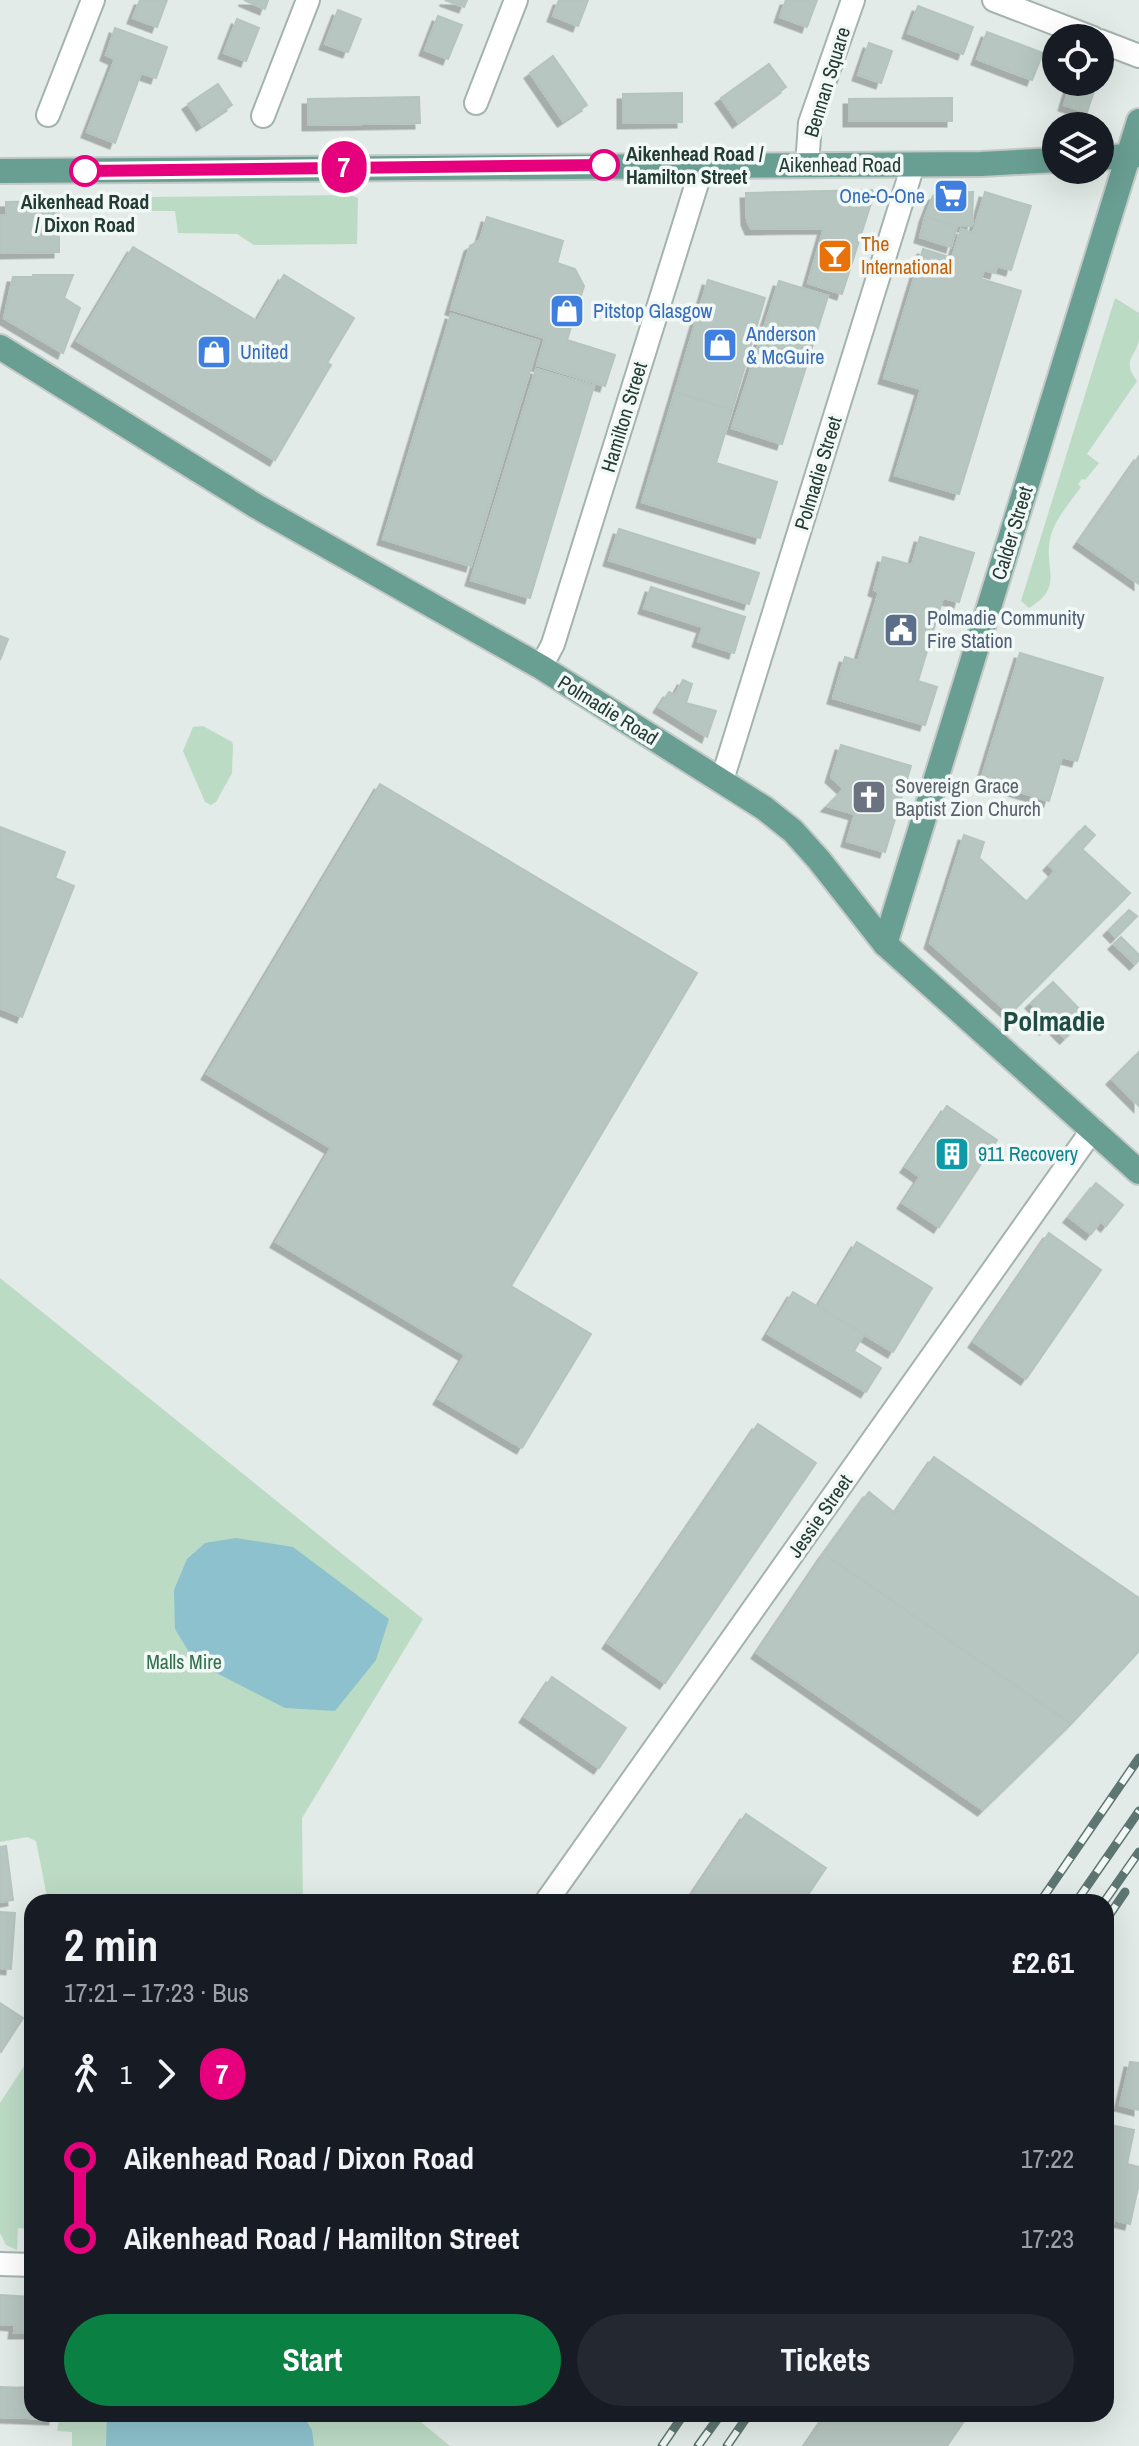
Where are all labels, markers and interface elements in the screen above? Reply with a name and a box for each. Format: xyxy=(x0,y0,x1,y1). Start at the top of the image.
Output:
street label: Bennan Square xyxy=(797,23,856,140)
map controls xyxy=(1042,24,1114,184)
button: locate xyxy=(1042,24,1114,96)
button: layers xyxy=(1042,112,1114,184)
place label: Aikenhead Road / Hamilton Street xyxy=(626,140,764,190)
line badge: 7 xyxy=(318,141,370,193)
text: 7 xyxy=(338,148,350,186)
marker: Aikenhead Road / Hamilton Street xyxy=(589,150,619,180)
street label: Aikenhead Road xyxy=(778,151,901,178)
marker: Aikenhead Road / Dixon Road xyxy=(70,156,100,186)
supermarket icon: One-O-One xyxy=(932,177,970,215)
place label: One-O-One xyxy=(839,182,925,209)
place label: Aikenhead Road / Dixon Road xyxy=(21,188,149,238)
place label: The International xyxy=(861,230,952,280)
bar icon: The International xyxy=(816,237,854,275)
shop icon: Pitstop Glasgow xyxy=(548,292,586,330)
place label: Pitstop Glasgow xyxy=(593,297,713,324)
place label: Anderson & McGuire xyxy=(745,320,824,370)
shop icon: Anderson & McGuire xyxy=(701,326,739,364)
shop icon: United xyxy=(195,333,233,371)
place label: United xyxy=(240,338,288,365)
street label: Hamilton Street xyxy=(594,358,653,475)
street label: Polmadie Street xyxy=(787,412,848,533)
street label: Calder Street xyxy=(984,482,1039,583)
place label: Polmadie Community Fire Station xyxy=(927,604,1085,654)
public building icon: Polmadie Community Fire Station xyxy=(882,611,920,649)
street label: Polmadie Road xyxy=(553,668,663,751)
place label: Sovereign Grace Baptist Zion Church xyxy=(895,772,1041,822)
church icon: Sovereign Grace Baptist Zion Church xyxy=(850,778,888,816)
district label: Polmadie xyxy=(1003,1002,1105,1040)
building icon: 911 Recovery xyxy=(933,1135,971,1173)
place label: 911 Recovery xyxy=(978,1140,1079,1167)
street label: Jessie Street xyxy=(781,1468,858,1563)
park label: Malls Mire xyxy=(146,1648,222,1675)
text: 2 min xyxy=(64,1915,158,1975)
text: £2.61 xyxy=(1012,1942,1074,1982)
text: 17:21 – 17:23 · Bus xyxy=(64,1975,249,2010)
icon: walk xyxy=(64,2052,108,2096)
icon: forward xyxy=(144,2052,188,2096)
text: 7 xyxy=(216,2055,229,2093)
text: 1 xyxy=(120,2057,132,2092)
text: Aikenhead Road / Dixon Road xyxy=(124,2138,474,2178)
text: 17:22 xyxy=(1021,2141,1074,2176)
text: Aikenhead Road / Hamilton Street xyxy=(124,2218,519,2258)
text: 17:23 xyxy=(1021,2221,1074,2256)
button: Start xyxy=(64,2314,561,2406)
button: Tickets xyxy=(577,2314,1074,2406)

